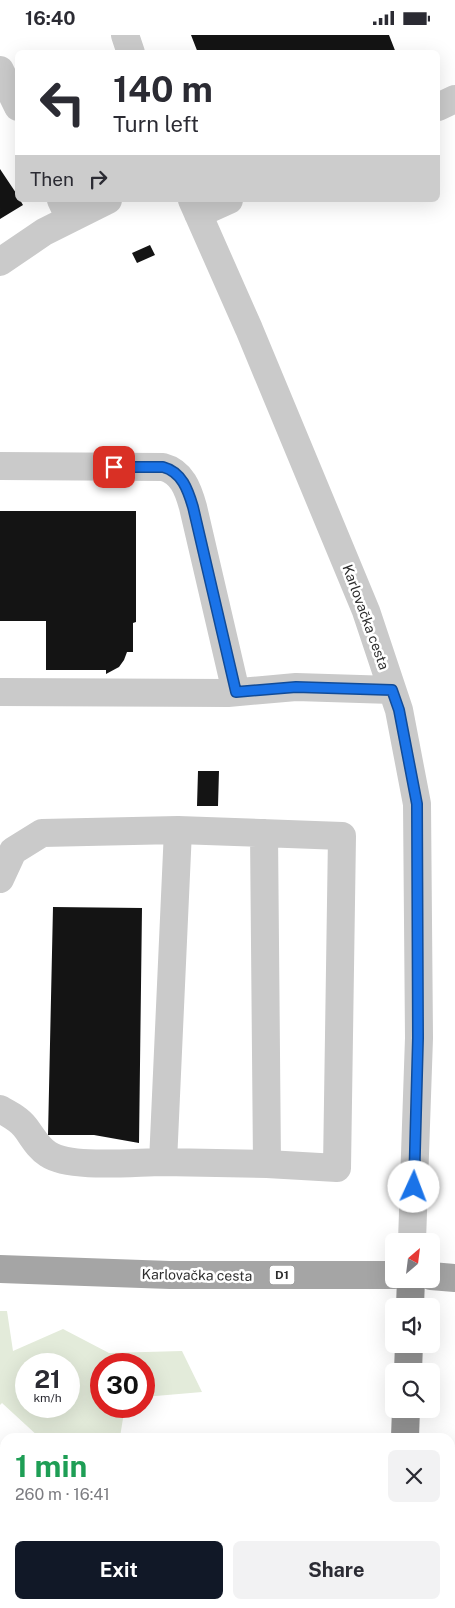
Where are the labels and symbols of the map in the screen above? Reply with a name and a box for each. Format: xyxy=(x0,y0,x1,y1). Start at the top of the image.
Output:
pin xyxy=(93,446,135,488)
street label: Karlovačka cesta xyxy=(340,562,392,672)
position arrow xyxy=(387,1160,439,1212)
north arrow xyxy=(385,1233,440,1287)
road number: D1 xyxy=(270,1265,294,1285)
street label: Karlovačka cesta xyxy=(142,1266,252,1284)
speed limit sign: 30 xyxy=(90,1353,155,1418)

